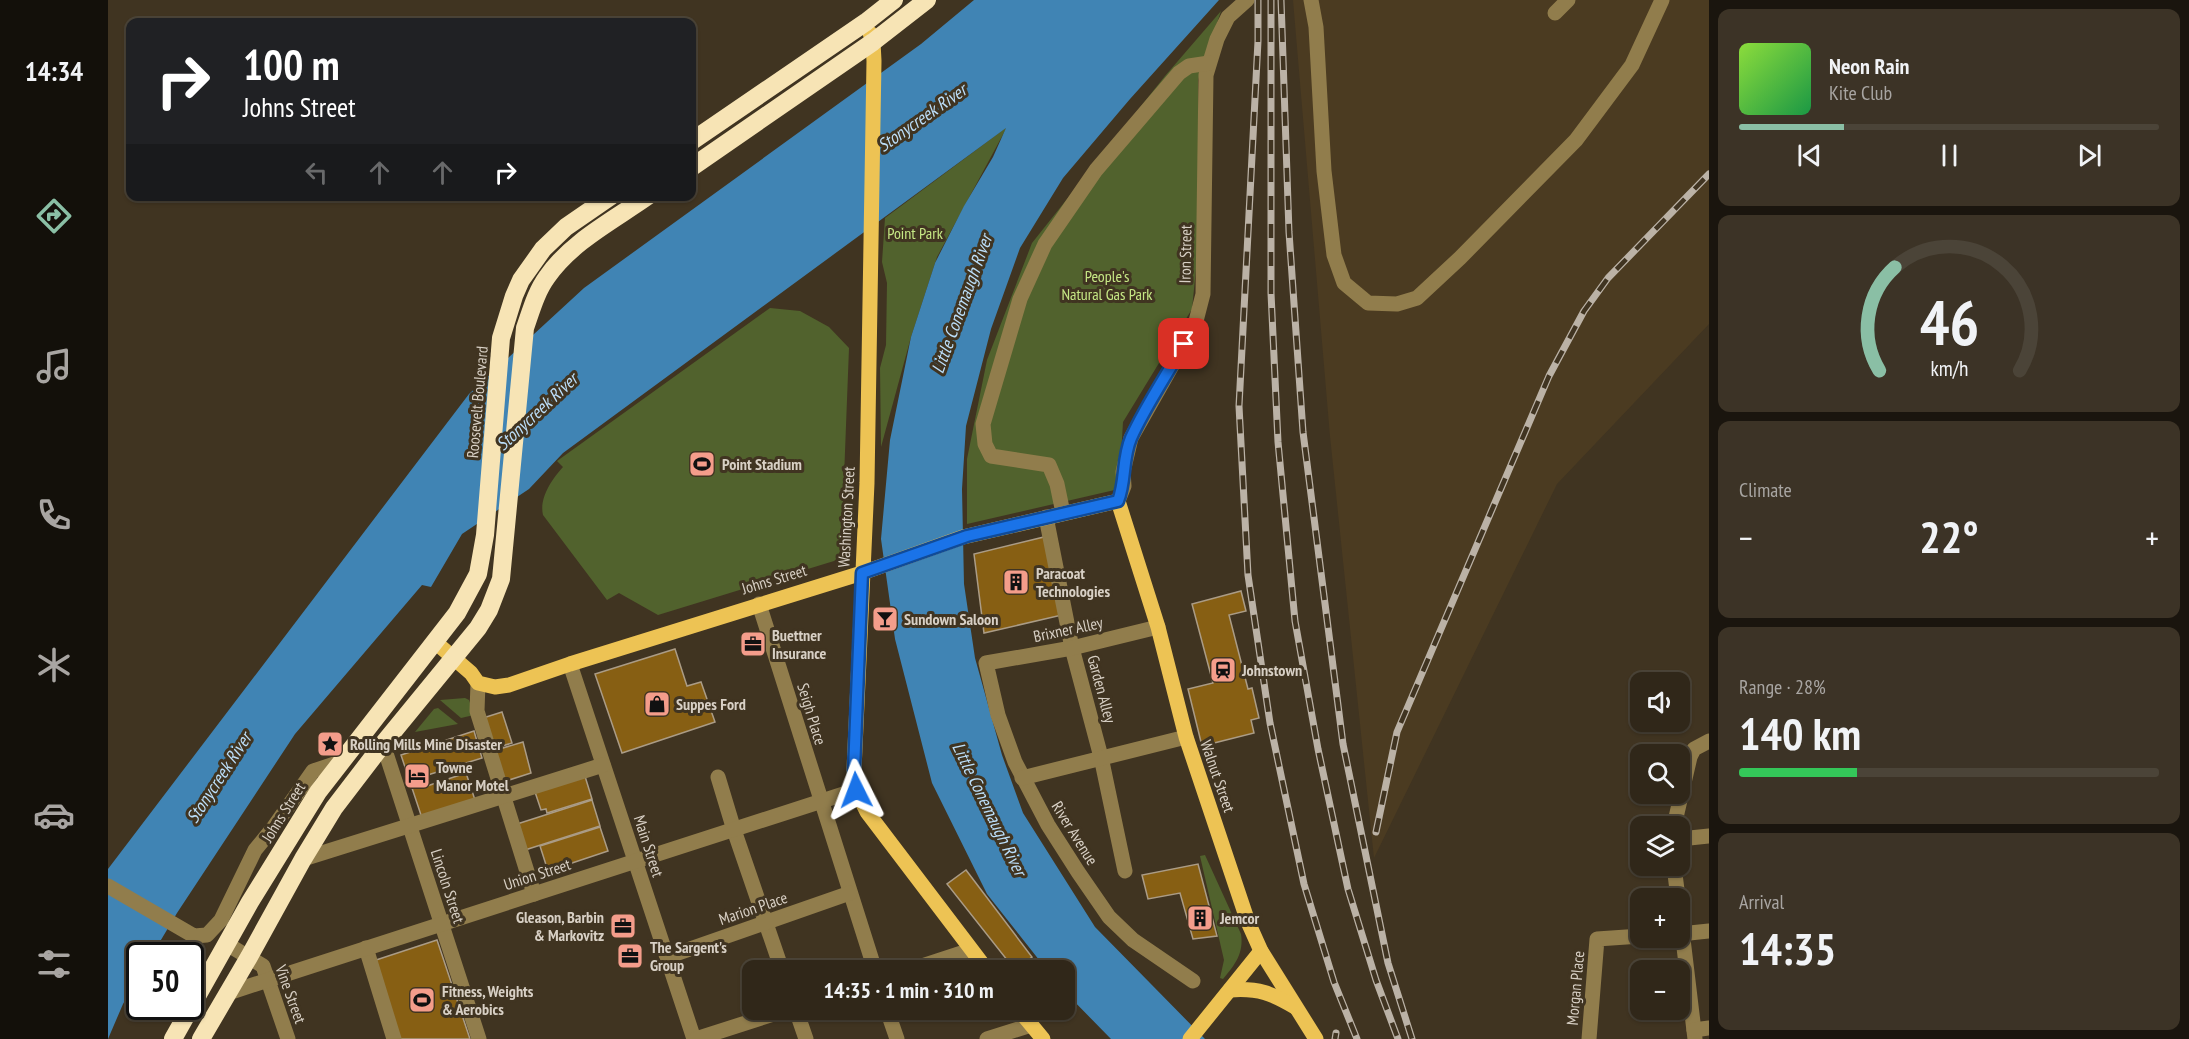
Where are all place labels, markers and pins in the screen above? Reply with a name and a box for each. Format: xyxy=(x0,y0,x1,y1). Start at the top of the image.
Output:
pin xyxy=(1158,318,1209,369)
sports icon: Point Stadium xyxy=(687,449,717,479)
place label: Point Stadium xyxy=(722,454,802,474)
place label: Paracoat Technologies xyxy=(1036,563,1110,601)
building icon: Paracoat Technologies xyxy=(1001,567,1031,597)
bar icon: Sundown Saloon xyxy=(870,604,900,634)
place label: Sundown Saloon xyxy=(904,609,998,629)
place label: Buettner Insurance xyxy=(772,625,827,663)
office icon: Buettner Insurance xyxy=(738,629,768,659)
station icon: Johnstown xyxy=(1208,655,1238,685)
place label: Johnstown xyxy=(1241,660,1302,680)
shop icon: Suppes Ford xyxy=(642,689,672,719)
place label: Suppes Ford xyxy=(676,694,746,714)
place icon: Rolling Mills Mine Disaster xyxy=(315,729,345,759)
place label: Rolling Mills Mine Disaster xyxy=(350,734,502,754)
place label: Towne Manor Motel xyxy=(436,757,509,795)
hotel icon: Towne Manor Motel xyxy=(402,761,432,791)
building icon: Jemcor xyxy=(1185,903,1215,933)
place label: Gleason, Barbin & Markovitz xyxy=(516,907,604,945)
place label: Jemcor xyxy=(1219,908,1260,928)
office icon: Gleason, Barbin & Markovitz xyxy=(608,911,638,941)
place label: The Sargent's Group xyxy=(650,937,727,975)
office icon: The Sargent's Group xyxy=(615,941,645,971)
place label: Fitness, Weights & Aerobics xyxy=(442,981,534,1019)
sports icon: Fitness, Weights & Aerobics xyxy=(407,985,437,1015)

